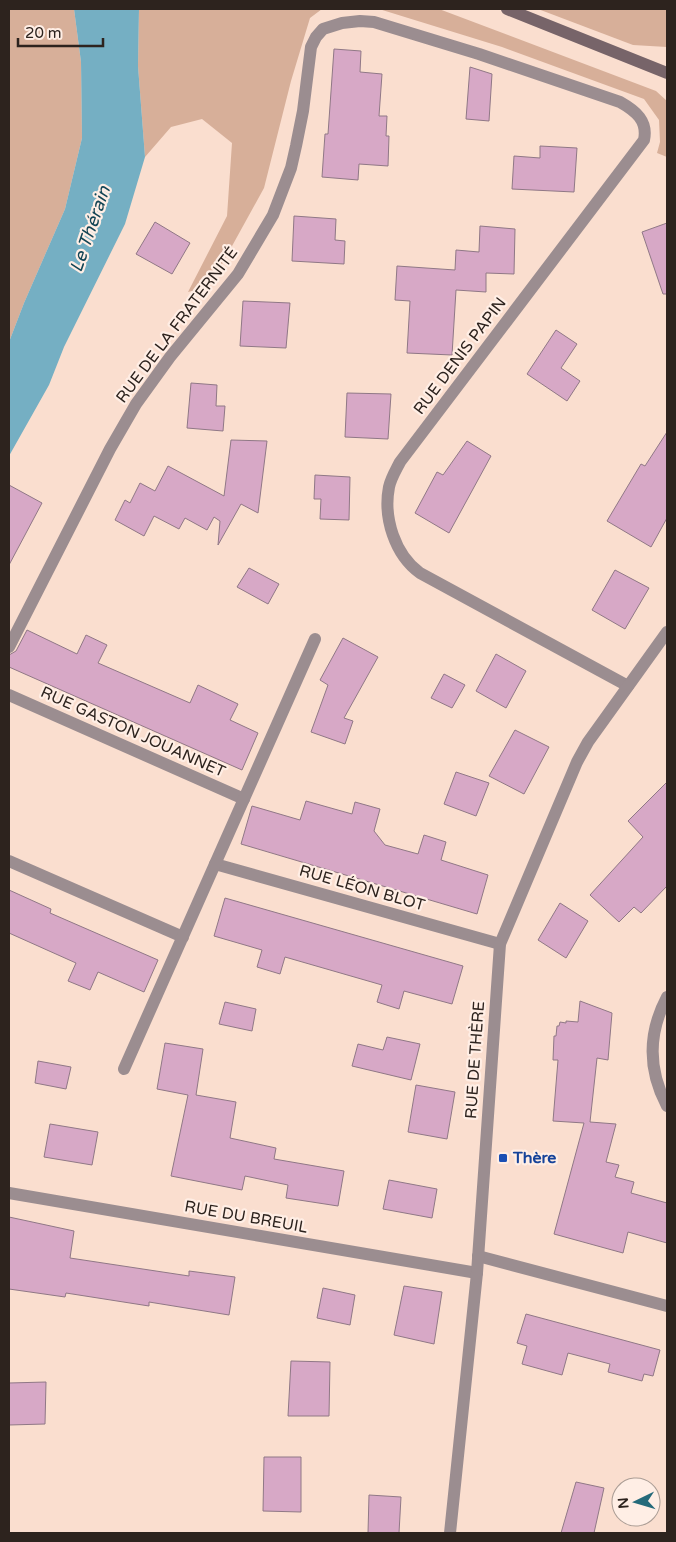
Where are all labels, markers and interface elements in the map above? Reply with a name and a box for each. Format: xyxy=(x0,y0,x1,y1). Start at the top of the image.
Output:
scale bar xyxy=(18,15,102,47)
text: 20 m xyxy=(25,24,62,42)
water label: Le Thérain xyxy=(65,182,115,275)
street label: RUE DE LA FRATERNITÉ xyxy=(112,243,242,407)
street label: RUE DENIS PAPIN xyxy=(409,293,511,419)
street label: RUE GASTON JOUANNET xyxy=(37,682,229,782)
street label: RUE LÉON BLOT xyxy=(297,860,427,916)
street label: RUE DE THÈRE xyxy=(461,1000,489,1120)
place label: Thère xyxy=(512,1148,556,1168)
marker: Thère xyxy=(497,1152,509,1164)
street label: RUE DU BREUIL xyxy=(183,1196,309,1238)
north arrow xyxy=(611,1477,661,1527)
text: N xyxy=(615,1497,633,1509)

